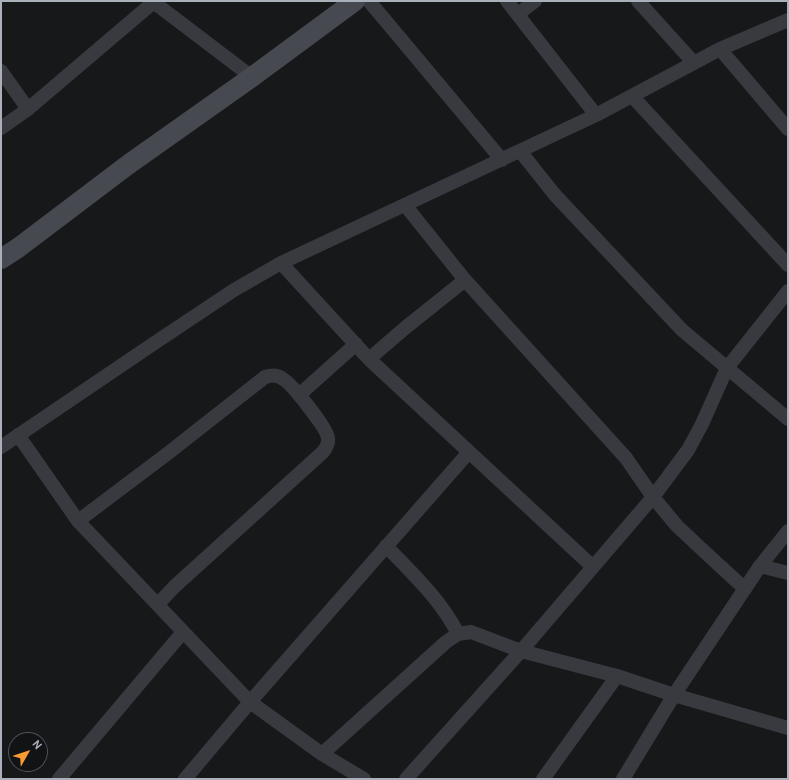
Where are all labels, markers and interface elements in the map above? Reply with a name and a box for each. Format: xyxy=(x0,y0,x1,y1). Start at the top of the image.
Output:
north arrow xyxy=(8,732,48,772)
text: N xyxy=(29,738,44,753)

